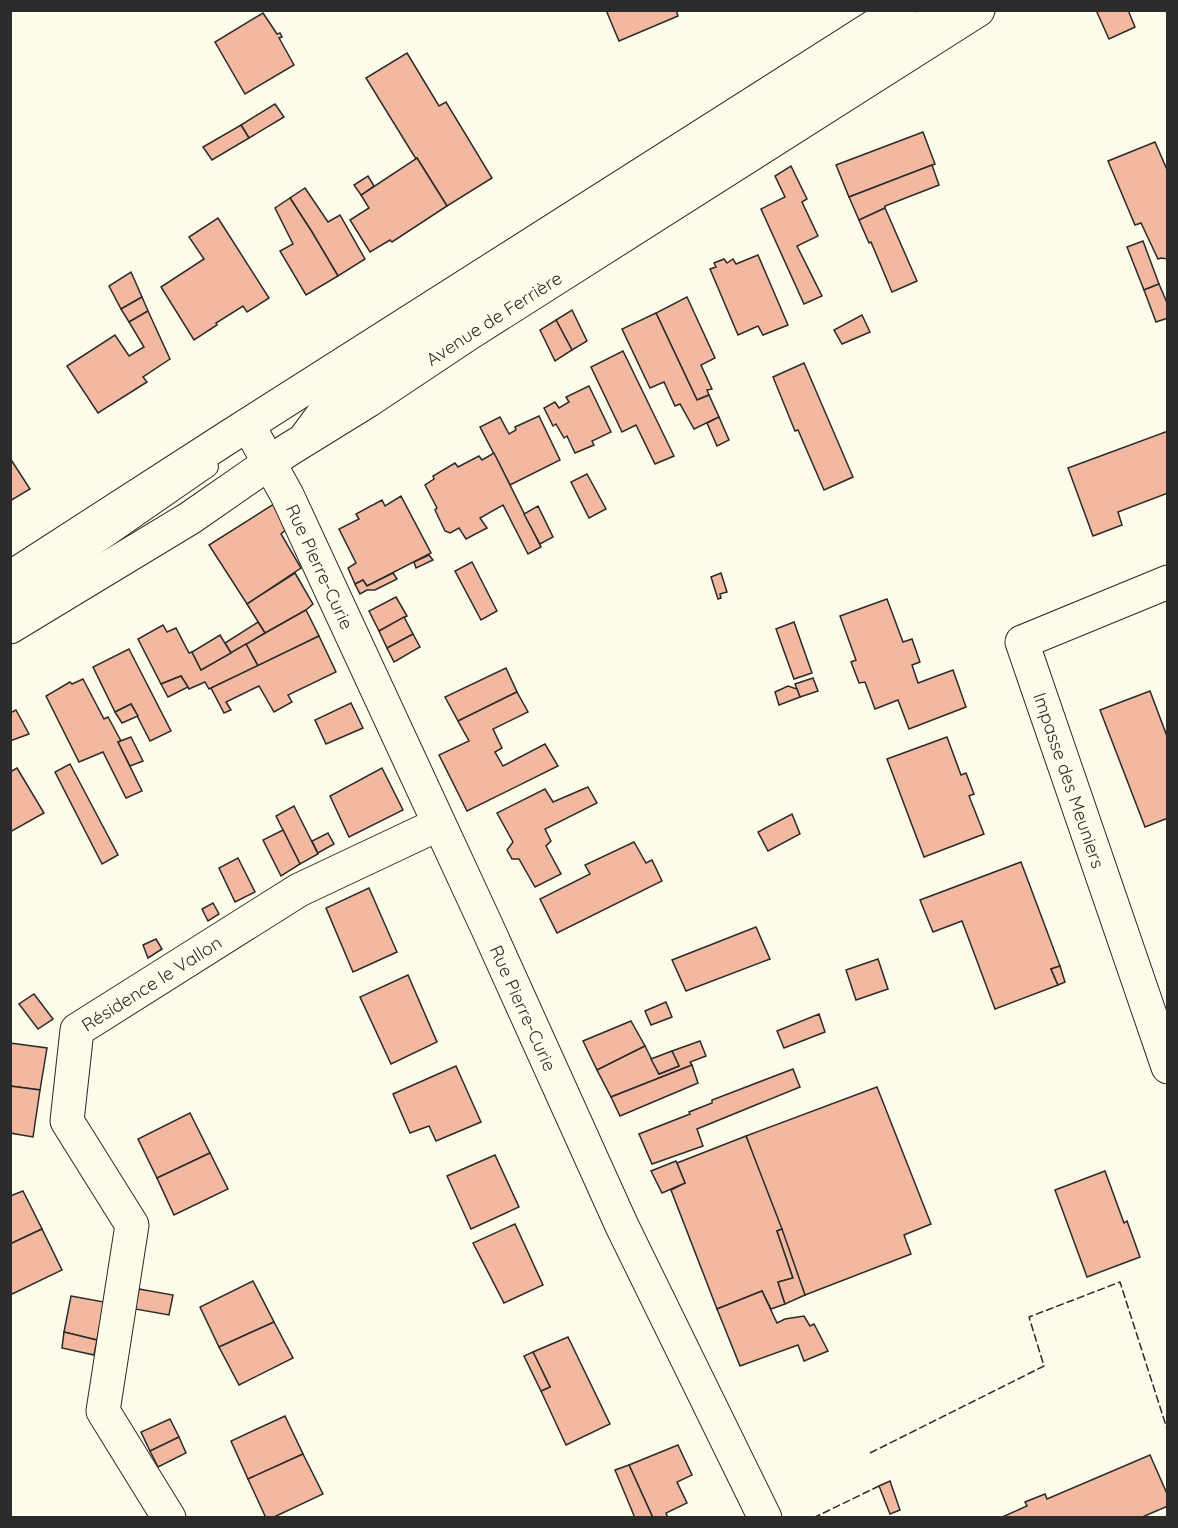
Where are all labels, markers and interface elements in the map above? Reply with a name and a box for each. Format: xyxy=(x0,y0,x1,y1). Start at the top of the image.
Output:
street label: Avenue de Ferrière xyxy=(421,266,566,370)
street label: Rue Pierre-Curie xyxy=(281,500,359,633)
street label: Impasse des Meuniers xyxy=(1029,689,1110,871)
street label: Résidence le Vallon xyxy=(77,930,226,1036)
street label: Rue Pierre-Curie xyxy=(485,941,562,1075)

